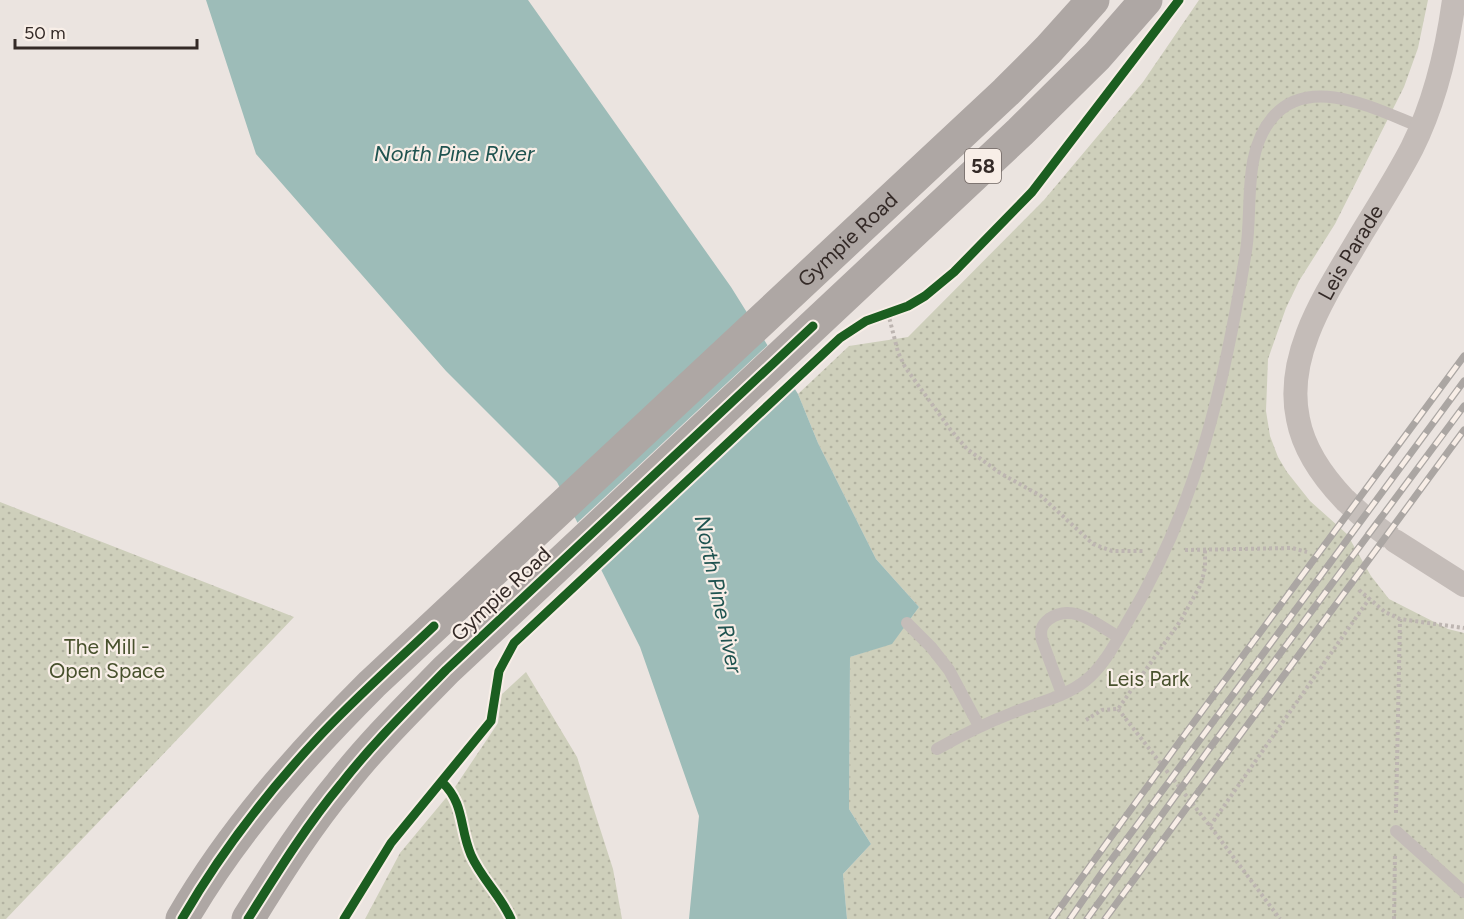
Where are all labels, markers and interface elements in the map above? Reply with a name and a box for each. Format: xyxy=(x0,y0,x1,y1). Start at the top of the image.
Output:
scale bar xyxy=(15,12,196,50)
text: 50 m xyxy=(24,22,66,44)
water label: North Pine River xyxy=(374,140,536,167)
road number: 58 xyxy=(965,149,1001,183)
street label: Gympie Road xyxy=(792,187,902,292)
street label: Leis Parade xyxy=(1312,200,1388,304)
water label: North Pine River xyxy=(689,513,749,677)
street label: Gympie Road xyxy=(446,541,556,646)
park label: The Mill - Open Space xyxy=(49,634,165,683)
park label: Leis Park xyxy=(1107,666,1190,691)

